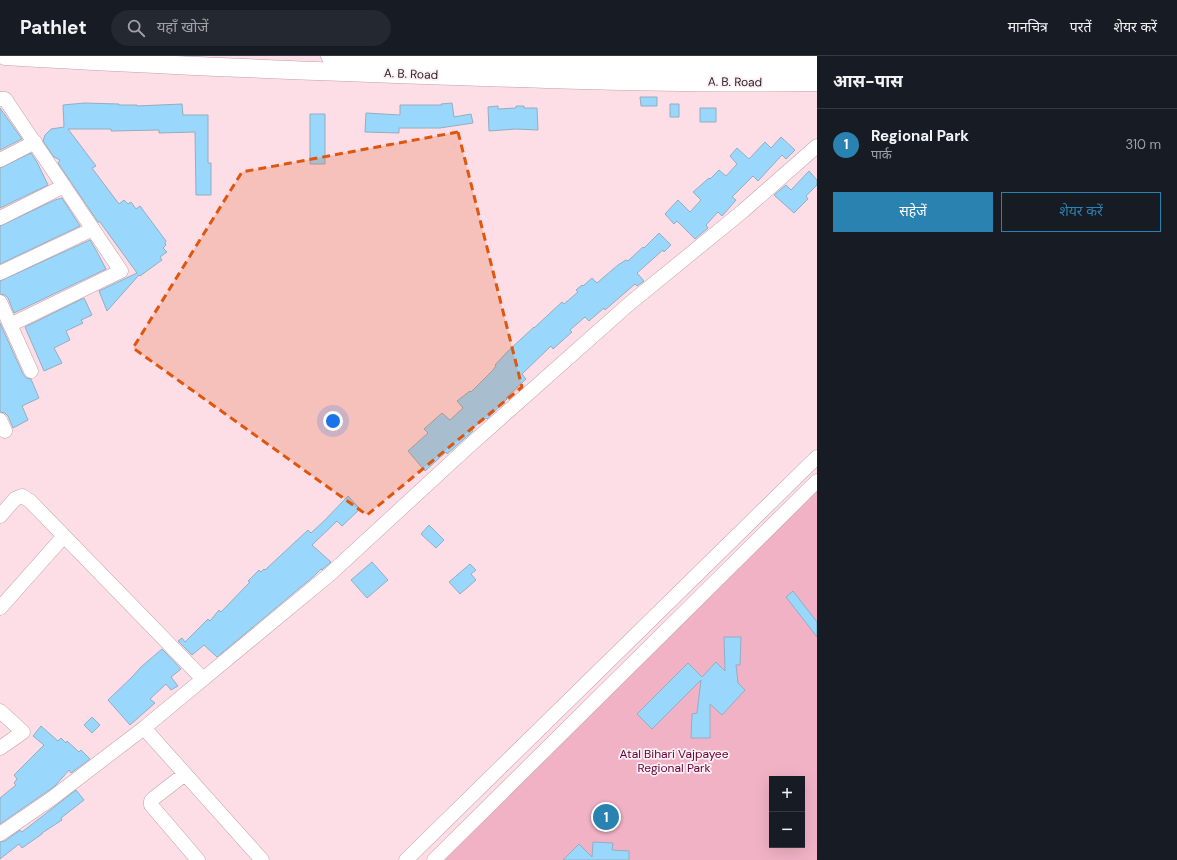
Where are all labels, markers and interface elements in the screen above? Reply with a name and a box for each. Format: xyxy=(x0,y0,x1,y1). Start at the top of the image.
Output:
search box xyxy=(111,10,391,46)
text: Pathlet xyxy=(20,15,87,40)
icon: search xyxy=(125,17,147,39)
text: यहाँ खोजें xyxy=(157,17,208,37)
text: मानचित्र xyxy=(1008,18,1048,36)
text: परतें xyxy=(1070,18,1091,36)
text: शेयर करें xyxy=(1113,18,1157,36)
street label: A. B. Road xyxy=(384,65,438,83)
text: आस-पास xyxy=(833,70,903,92)
street label: A. B. Road xyxy=(708,74,762,90)
text: Regional Park xyxy=(871,126,969,146)
text: 1 xyxy=(844,136,848,153)
text: 310 m xyxy=(1126,136,1161,153)
text: पार्क xyxy=(871,146,892,163)
button: सहेजें xyxy=(833,192,993,232)
button: शेयर करें xyxy=(1001,192,1161,232)
your location xyxy=(323,411,343,431)
park label: Atal Bihari Vajpayee Regional Park xyxy=(619,746,729,776)
map controls xyxy=(769,776,805,848)
button: + xyxy=(769,776,805,812)
pin: 1 xyxy=(593,802,619,832)
button: − xyxy=(769,812,805,848)

